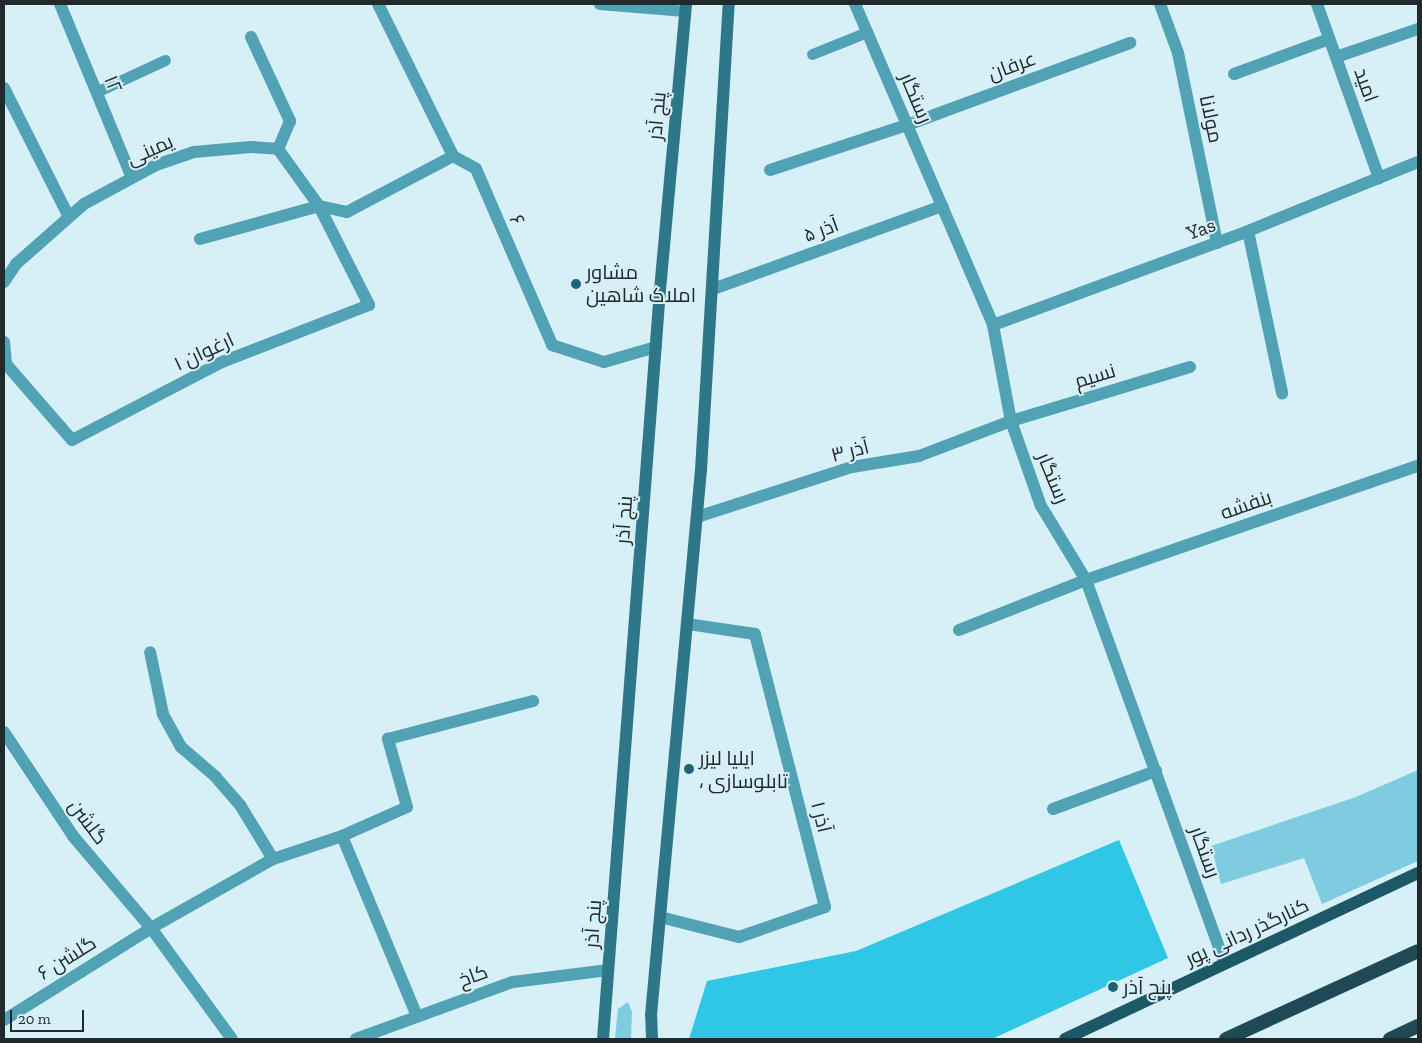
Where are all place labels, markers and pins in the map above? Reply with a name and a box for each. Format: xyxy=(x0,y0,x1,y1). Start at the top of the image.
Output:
place label: مشاور املاک شاهین xyxy=(586,260,696,307)
marker: مشاور املاک شاهین xyxy=(570,278,582,290)
place label: ایلیا لیزر ، تابلوسازی xyxy=(699,746,788,793)
marker: ایلیا لیزر ، تابلوسازی xyxy=(683,763,695,775)
place label: پنج آذر xyxy=(1123,975,1172,999)
marker: پنج آذر xyxy=(1107,981,1119,993)

